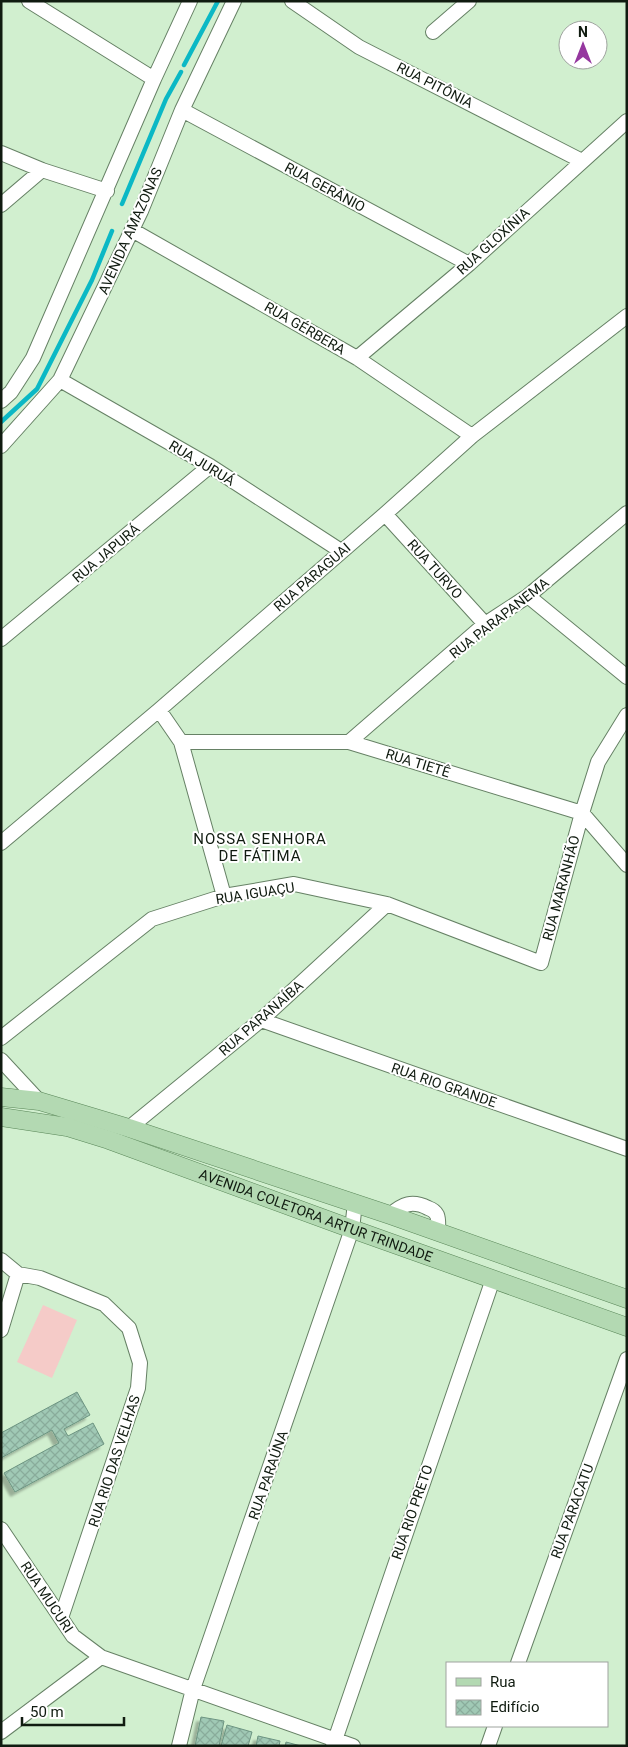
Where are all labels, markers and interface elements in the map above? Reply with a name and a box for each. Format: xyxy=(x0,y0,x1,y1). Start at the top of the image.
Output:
north arrow xyxy=(558,20,608,70)
text: N xyxy=(578,24,588,40)
street label: RUA PITÔNIA xyxy=(394,58,476,111)
street label: RUA GERÂNIO xyxy=(282,158,368,215)
street label: AVENIDA AMAZONAS xyxy=(95,165,165,297)
street label: RUA GLOXÍNIA xyxy=(453,204,533,278)
street label: RUA GÉRBERA xyxy=(262,298,349,358)
street label: RUA JURUÁ xyxy=(166,436,238,489)
street label: RUA JAPURÁ xyxy=(69,520,143,586)
street label: RUA TURVO xyxy=(404,536,466,602)
street label: RUA PARAGUAI xyxy=(270,539,354,615)
street label: RUA PARAPANEMA xyxy=(446,574,552,662)
street label: RUA TIETÊ xyxy=(384,745,452,780)
district label: NOSSA SENHORA DE FÁTIMA xyxy=(193,830,327,865)
street label: RUA MARANHÃO xyxy=(538,833,583,942)
street label: RUA IGUAÇU xyxy=(214,879,296,907)
street label: RUA PARANAÍBA xyxy=(215,976,306,1059)
street label: RUA RIO GRANDE xyxy=(389,1060,499,1111)
street label: AVENIDA COLETORA ARTUR TRINDADE xyxy=(197,1166,435,1265)
street label: RUA RIO DAS VELHAS xyxy=(85,1393,143,1529)
street label: RUA PARAÚNA xyxy=(244,1428,291,1522)
street label: RUA PARACATU xyxy=(547,1461,597,1561)
street label: RUA RIO PRETO xyxy=(388,1463,436,1561)
street label: RUA MUCURI xyxy=(17,1558,77,1636)
legend xyxy=(446,1662,608,1727)
text: Rua xyxy=(490,1673,516,1691)
scale bar xyxy=(22,1694,125,1726)
text: Edifício xyxy=(490,1698,539,1716)
text: 50 m xyxy=(30,1703,64,1721)

